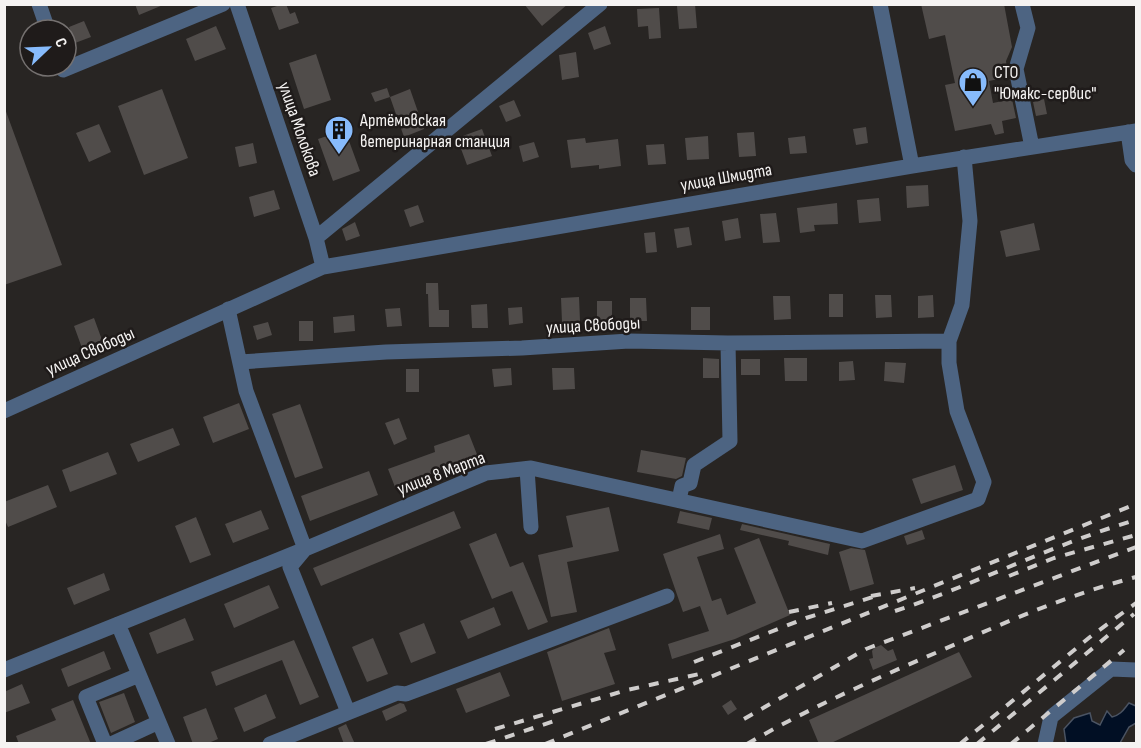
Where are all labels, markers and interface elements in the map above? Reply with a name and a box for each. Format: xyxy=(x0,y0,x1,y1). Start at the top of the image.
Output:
north arrow xyxy=(18,18,78,78)
text: С xyxy=(50,35,71,50)
place label: СТО "Юмакс-сервис" xyxy=(994,62,1097,104)
shop icon: СТО "Юмакс-сервис" xyxy=(957,66,989,108)
street label: улица Молокова xyxy=(274,79,326,179)
place label: Артёмовская ветеринарная станция xyxy=(359,110,510,152)
building icon: Артёмовская ветеринарная станция xyxy=(323,114,355,156)
street label: улица Шмидта xyxy=(679,159,774,196)
street label: улица Свободы xyxy=(545,313,641,338)
street label: улица Свободы xyxy=(43,323,138,380)
street label: улица 8 Марта xyxy=(394,447,488,500)

